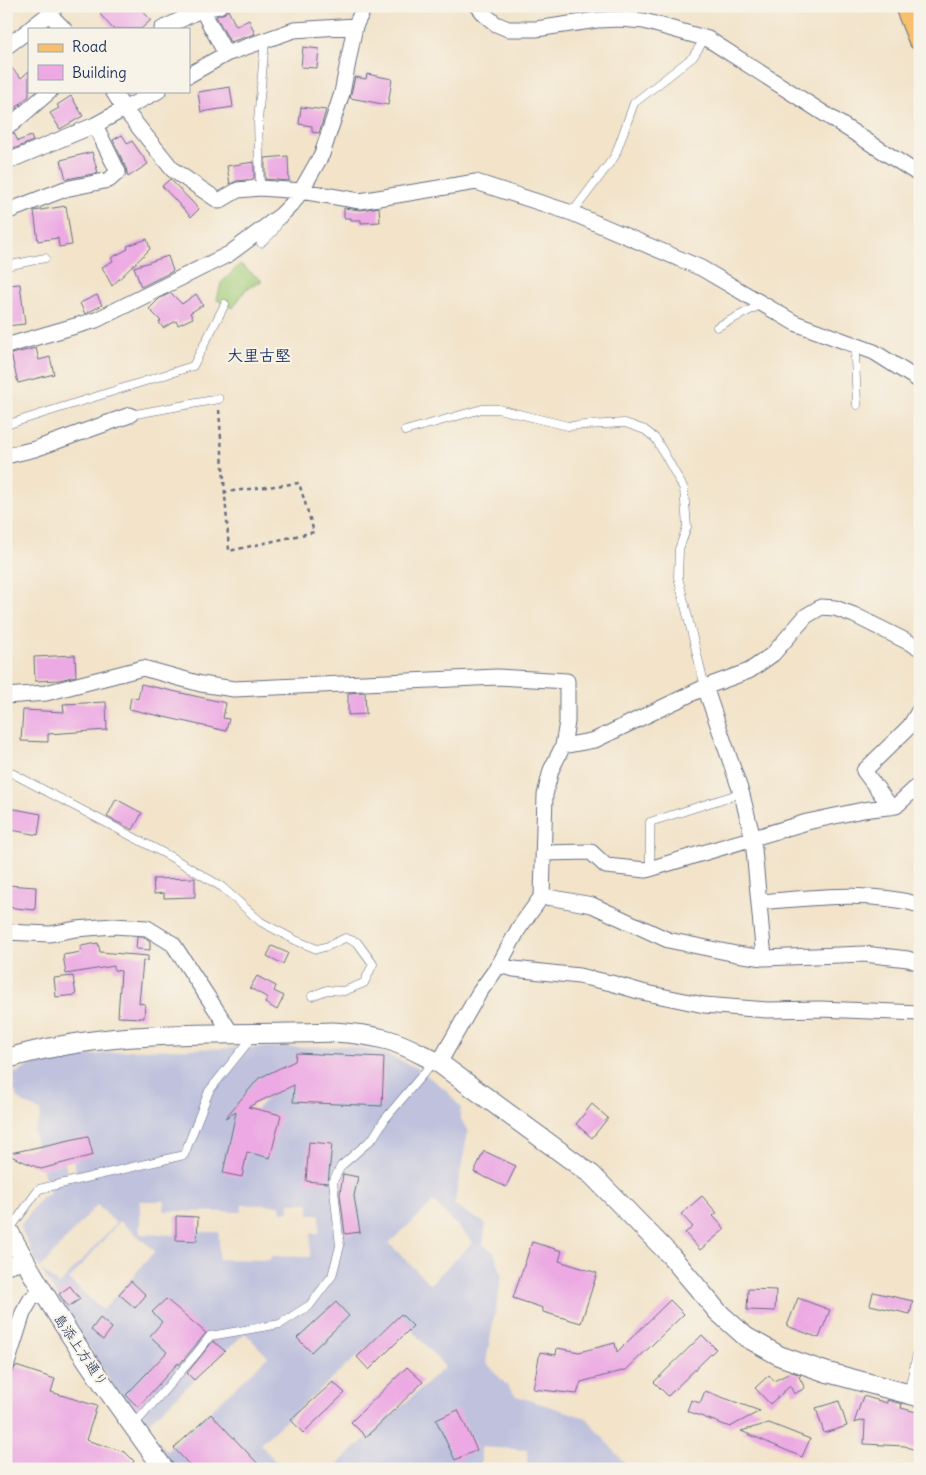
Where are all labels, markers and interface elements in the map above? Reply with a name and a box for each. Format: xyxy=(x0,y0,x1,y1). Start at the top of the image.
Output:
legend xyxy=(28,28,190,92)
text: Road xyxy=(72,37,107,56)
text: Building xyxy=(72,63,127,82)
district label: 大里古堅 xyxy=(227,345,291,365)
street label: 島添上方通り xyxy=(50,1310,112,1390)

